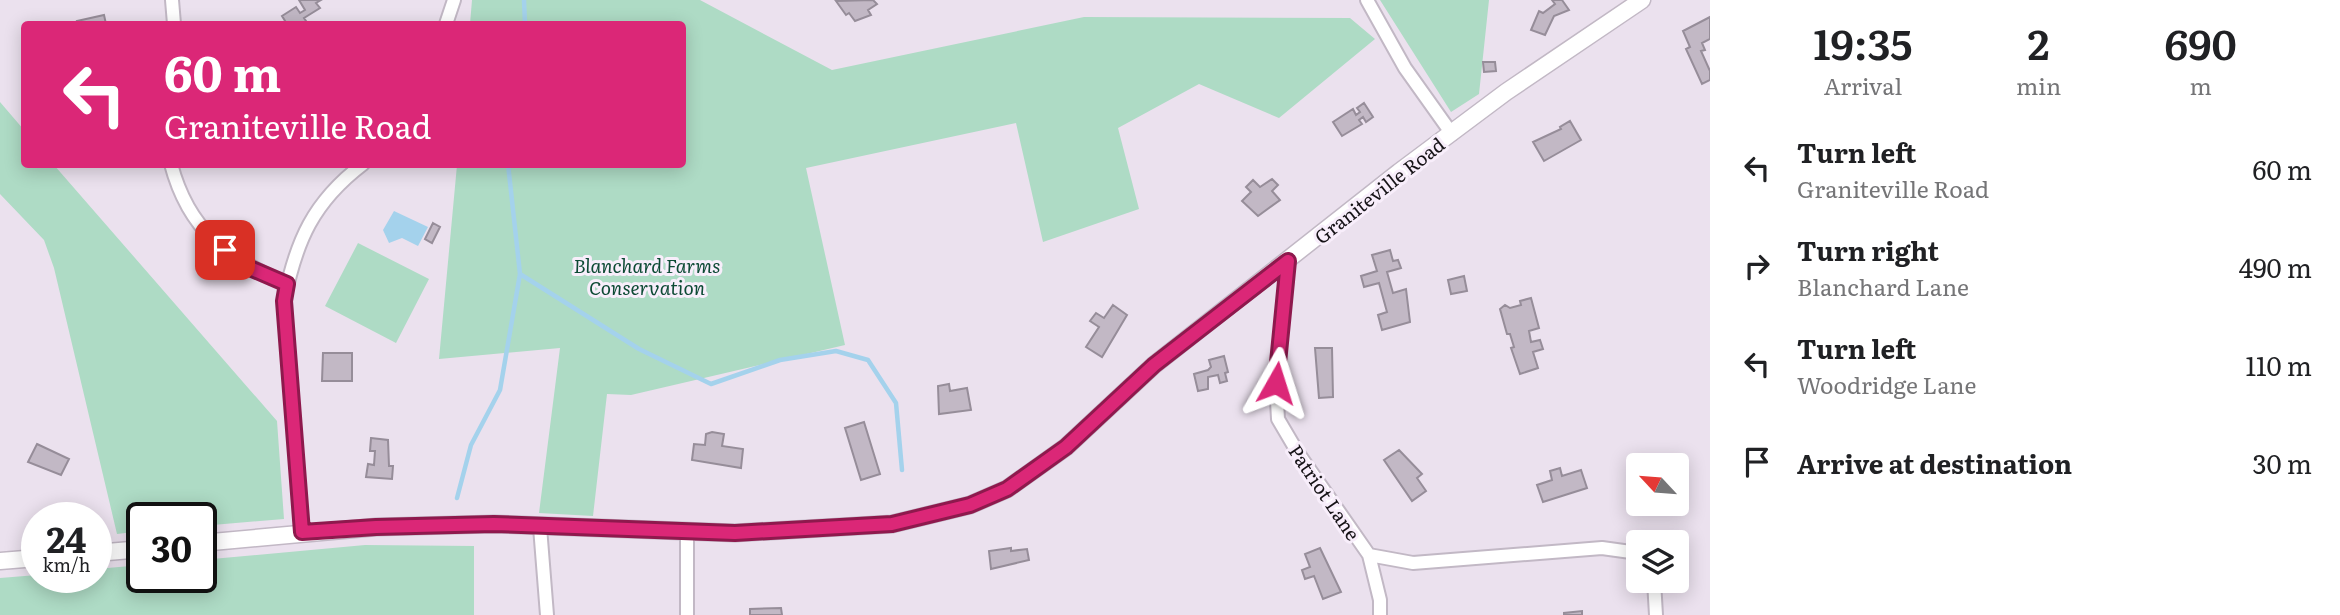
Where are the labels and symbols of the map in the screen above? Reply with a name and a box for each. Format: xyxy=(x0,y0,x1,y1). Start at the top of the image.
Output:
street label: Graniteville Road xyxy=(1308,130,1450,250)
pin xyxy=(195,220,255,280)
park label: Blanchard Farms Conservation xyxy=(574,251,720,301)
position arrow xyxy=(1239,346,1313,420)
street label: Patriot Lane xyxy=(1282,438,1368,546)
north arrow xyxy=(1626,453,1689,516)
speed limit sign: 30 xyxy=(126,502,217,593)

